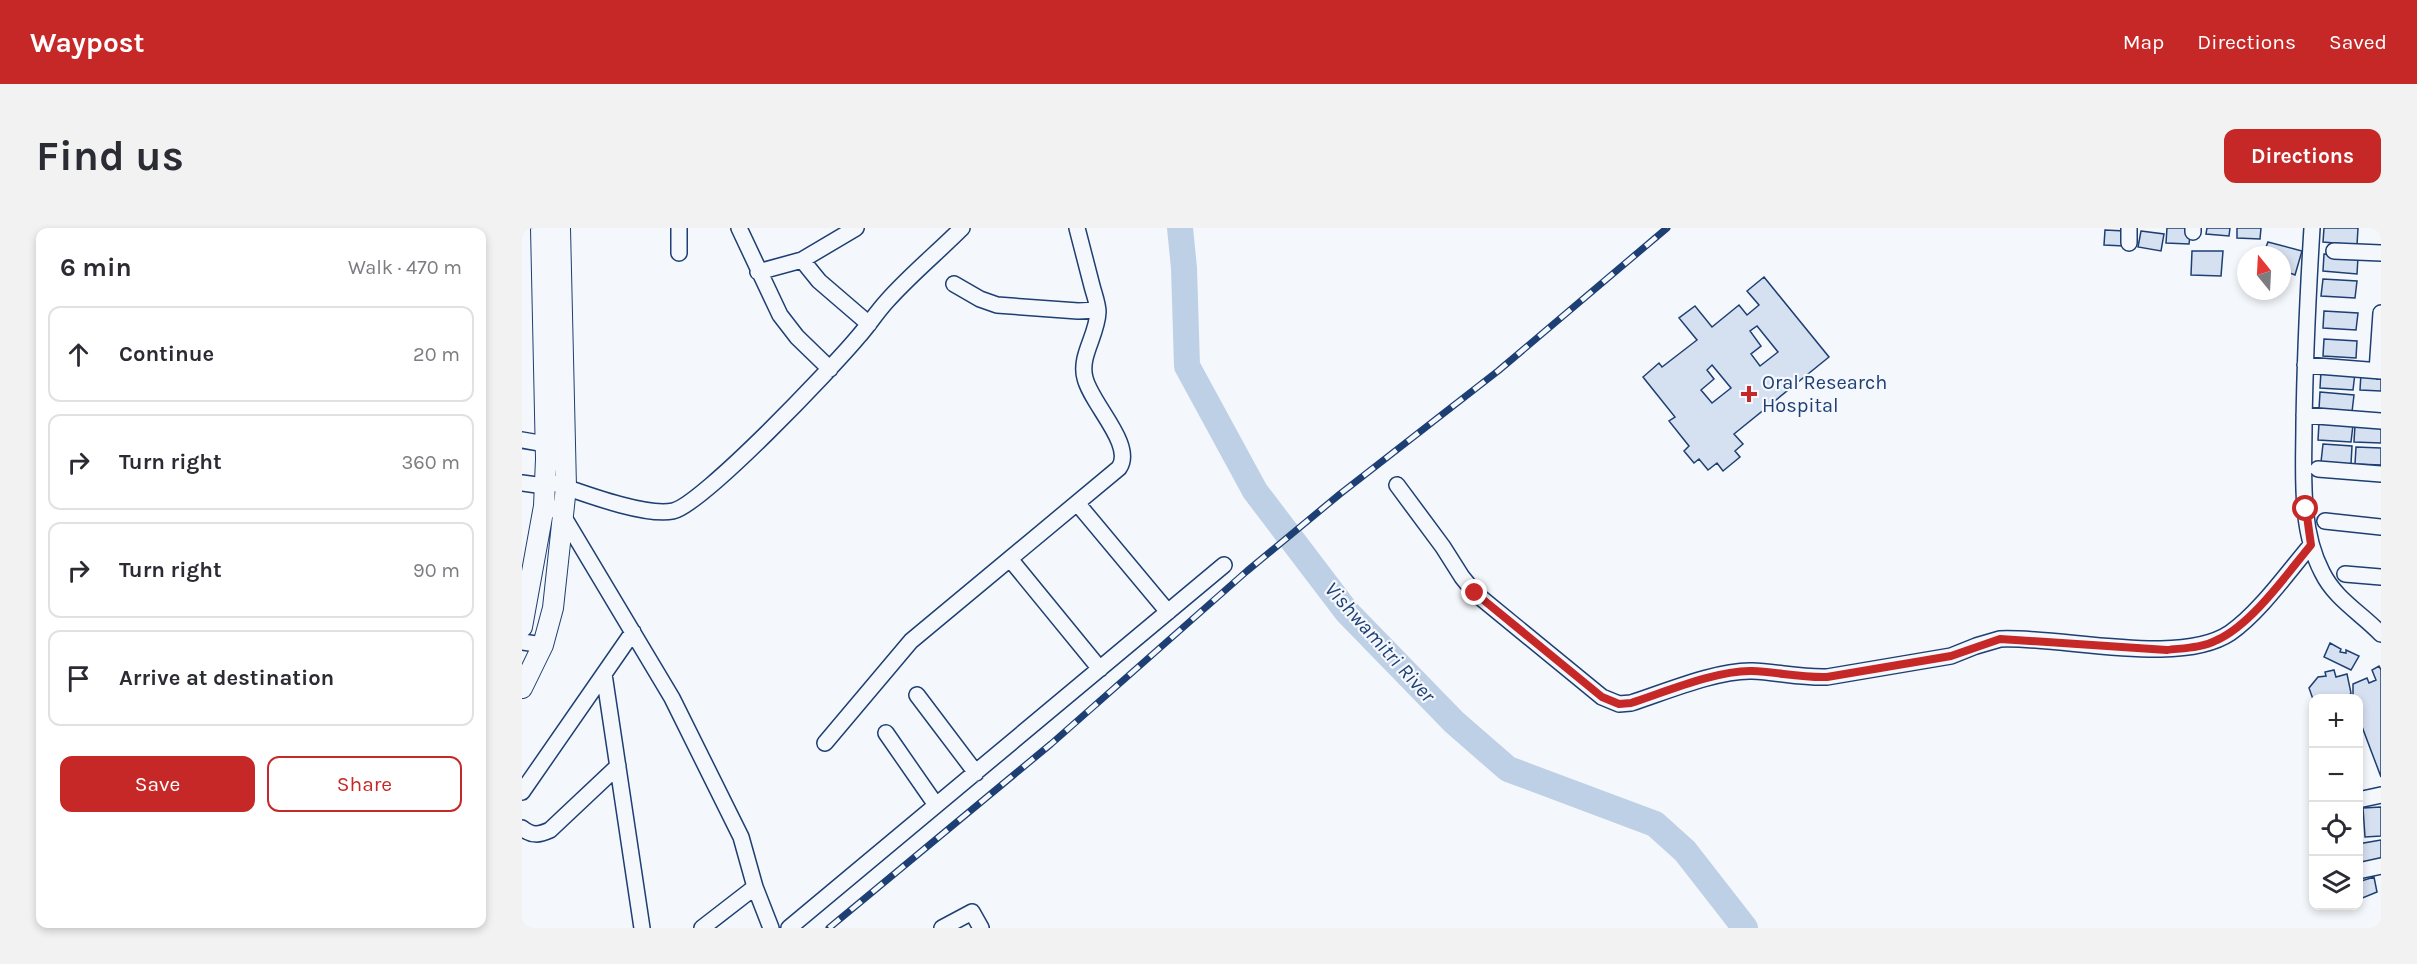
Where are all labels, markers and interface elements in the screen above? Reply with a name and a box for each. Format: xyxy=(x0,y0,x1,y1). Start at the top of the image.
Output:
text: Waypost xyxy=(30,26,145,59)
text: Map xyxy=(2123,30,2164,54)
text: Directions xyxy=(2197,30,2296,54)
text: Saved xyxy=(2329,30,2387,54)
button: Directions xyxy=(2224,129,2381,183)
text: Find us xyxy=(36,131,184,181)
north arrow xyxy=(2237,246,2291,300)
text: 6 min xyxy=(60,252,132,283)
text: Walk · 470 m xyxy=(348,256,462,279)
icon: ahead xyxy=(62,338,95,371)
text: Continue xyxy=(119,341,214,367)
text: 20 m xyxy=(413,343,460,366)
place label: Oral Research Hospital xyxy=(1762,371,1887,417)
marker: Oral Research Hospital xyxy=(1740,385,1758,403)
icon: right xyxy=(62,446,95,479)
text: Turn right xyxy=(119,449,222,475)
text: 360 m xyxy=(401,451,460,474)
route start xyxy=(2292,495,2318,521)
icon: right xyxy=(62,554,95,587)
text: Turn right xyxy=(119,557,222,583)
text: 90 m xyxy=(413,559,460,582)
water label: Vishwamitri River xyxy=(1320,577,1441,708)
route end xyxy=(1461,579,1487,605)
icon: arrive xyxy=(62,662,95,695)
text: Arrive at destination xyxy=(119,665,334,691)
map controls xyxy=(2309,694,2363,910)
button: + xyxy=(2309,694,2363,748)
button: − xyxy=(2309,748,2363,802)
button: Save xyxy=(60,756,255,812)
button: Share xyxy=(267,756,462,812)
button: locate xyxy=(2309,802,2363,856)
button: layers xyxy=(2309,856,2363,910)

